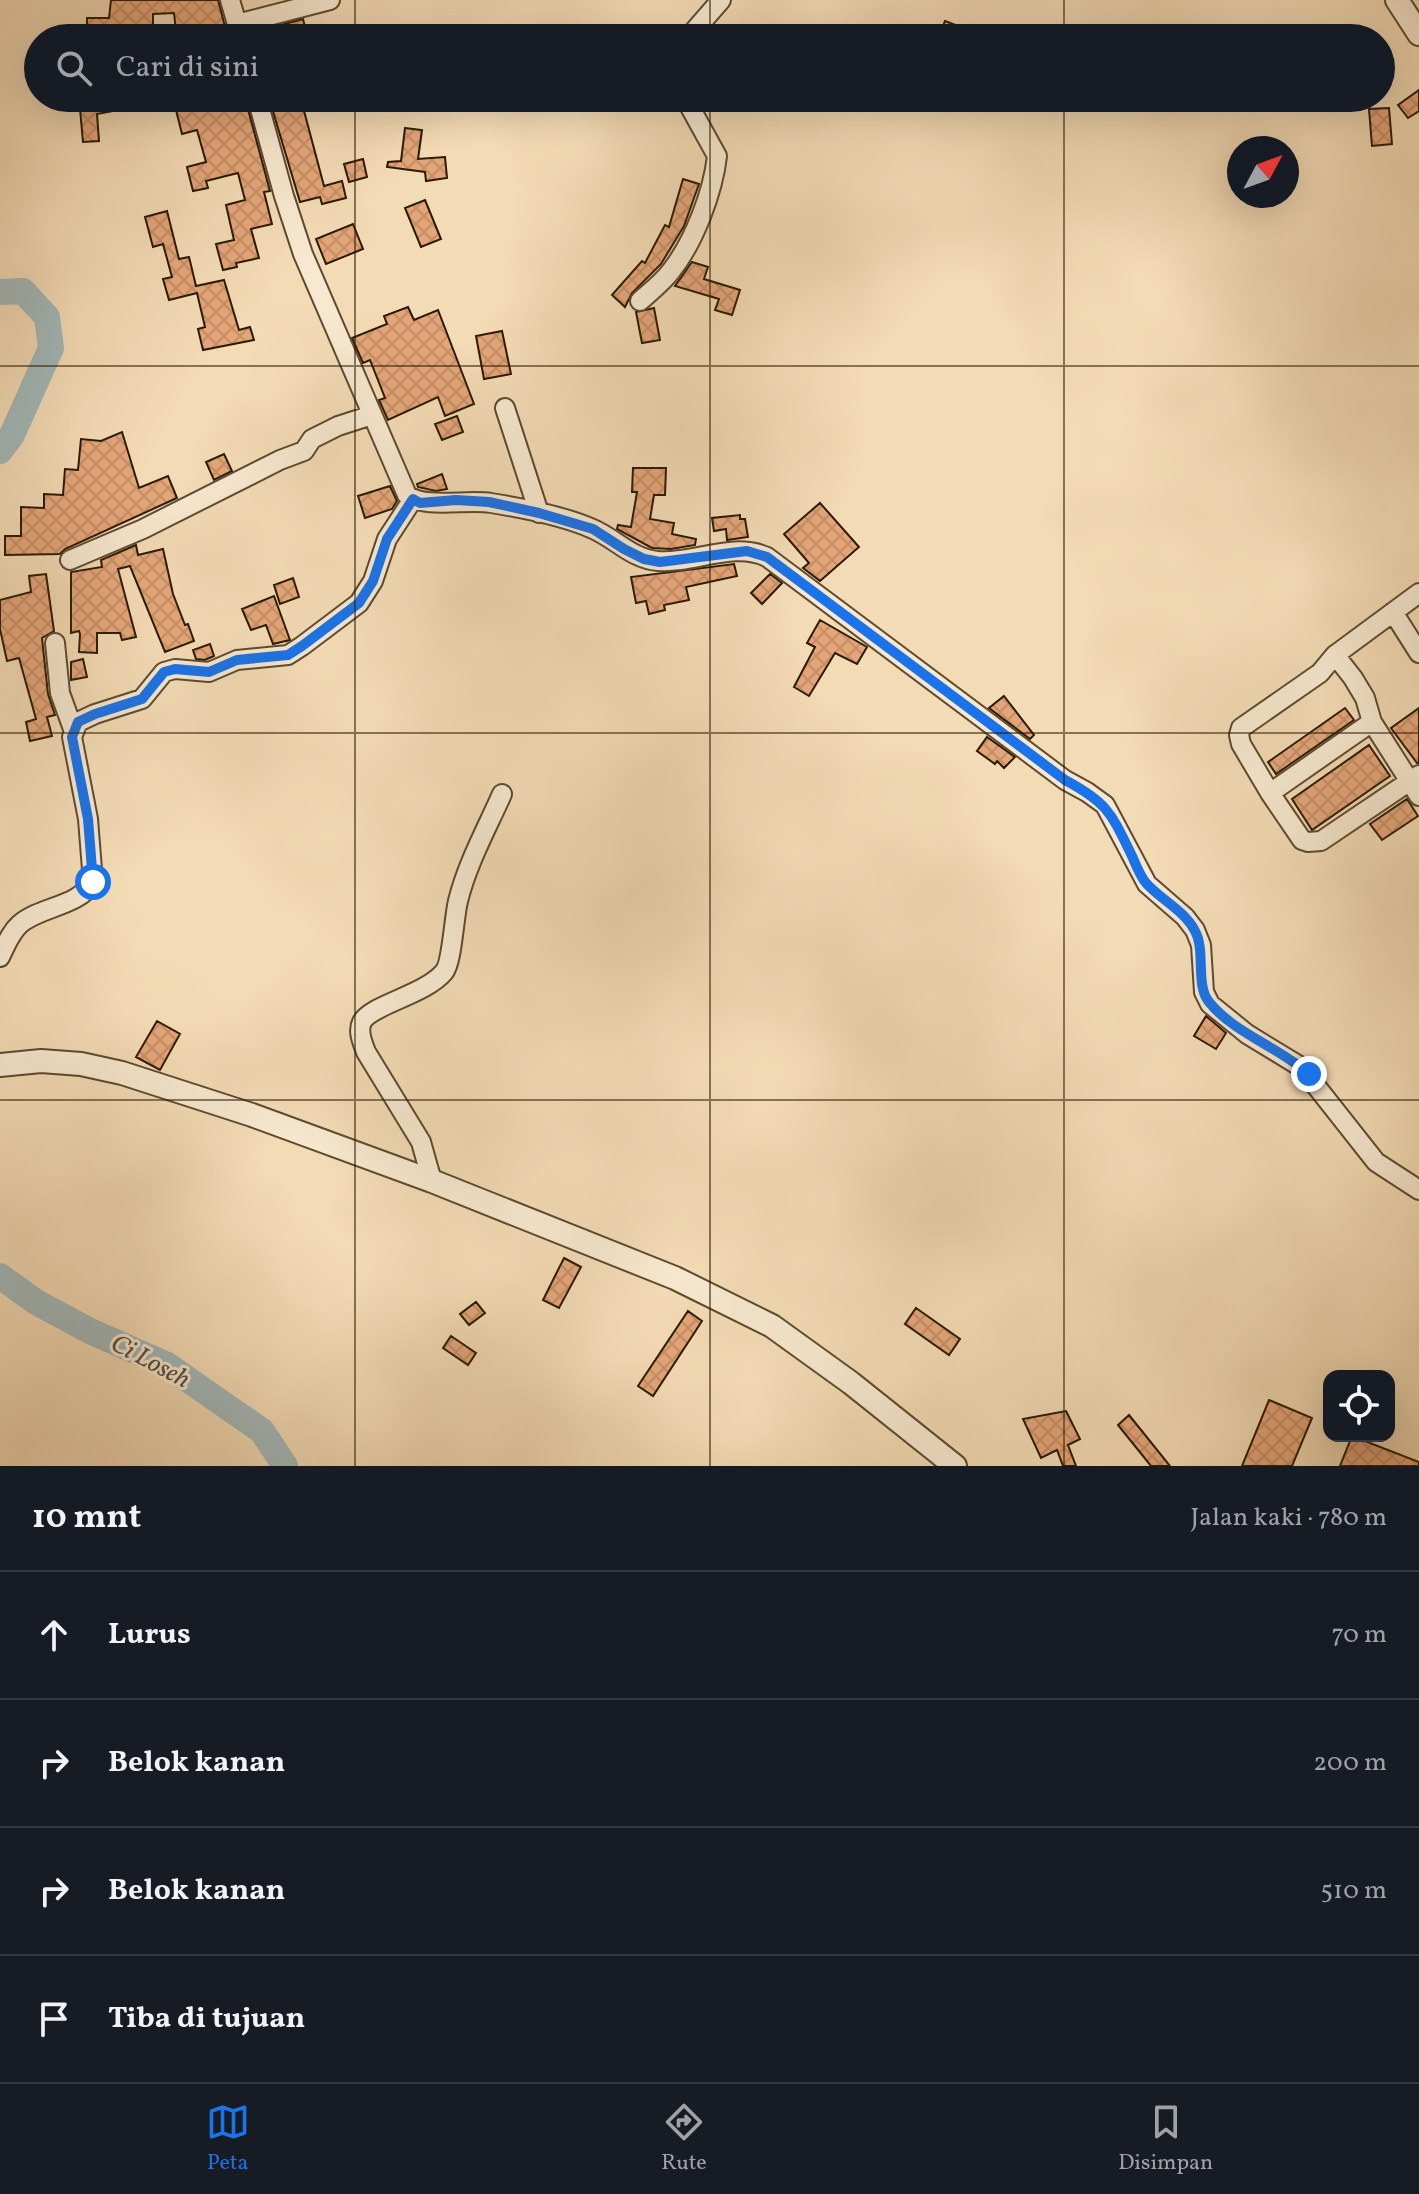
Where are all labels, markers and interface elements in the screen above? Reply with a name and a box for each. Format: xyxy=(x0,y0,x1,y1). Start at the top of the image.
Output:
search box xyxy=(24,24,1395,112)
icon: search xyxy=(52,46,96,90)
text: Cari di sini xyxy=(116,47,259,89)
north arrow xyxy=(1227,136,1299,208)
route start xyxy=(75,864,111,900)
route end xyxy=(1291,1056,1327,1092)
water label: Ci Loseh xyxy=(104,1326,196,1398)
map controls xyxy=(1323,1370,1395,1442)
button: locate xyxy=(1323,1370,1395,1442)
text: 10 mnt xyxy=(32,1495,141,1542)
text: Jalan kaki · 780 m xyxy=(1191,1500,1387,1536)
icon: ahead xyxy=(32,1613,76,1657)
text: Lurus xyxy=(108,1614,191,1656)
text: 70 m xyxy=(1332,1617,1387,1653)
icon: right xyxy=(32,1741,76,1785)
text: Belok kanan xyxy=(108,1742,285,1784)
text: 200 m xyxy=(1313,1745,1387,1781)
icon: right xyxy=(32,1869,76,1913)
text: Belok kanan xyxy=(108,1870,285,1912)
text: 510 m xyxy=(1321,1873,1387,1909)
icon: arrive xyxy=(32,1997,76,2041)
text: Tiba di tujuan xyxy=(108,1998,305,2040)
tab: Peta xyxy=(206,2100,250,2179)
tab: Rute xyxy=(661,2100,707,2179)
tab: Disimpan xyxy=(1118,2100,1213,2179)

